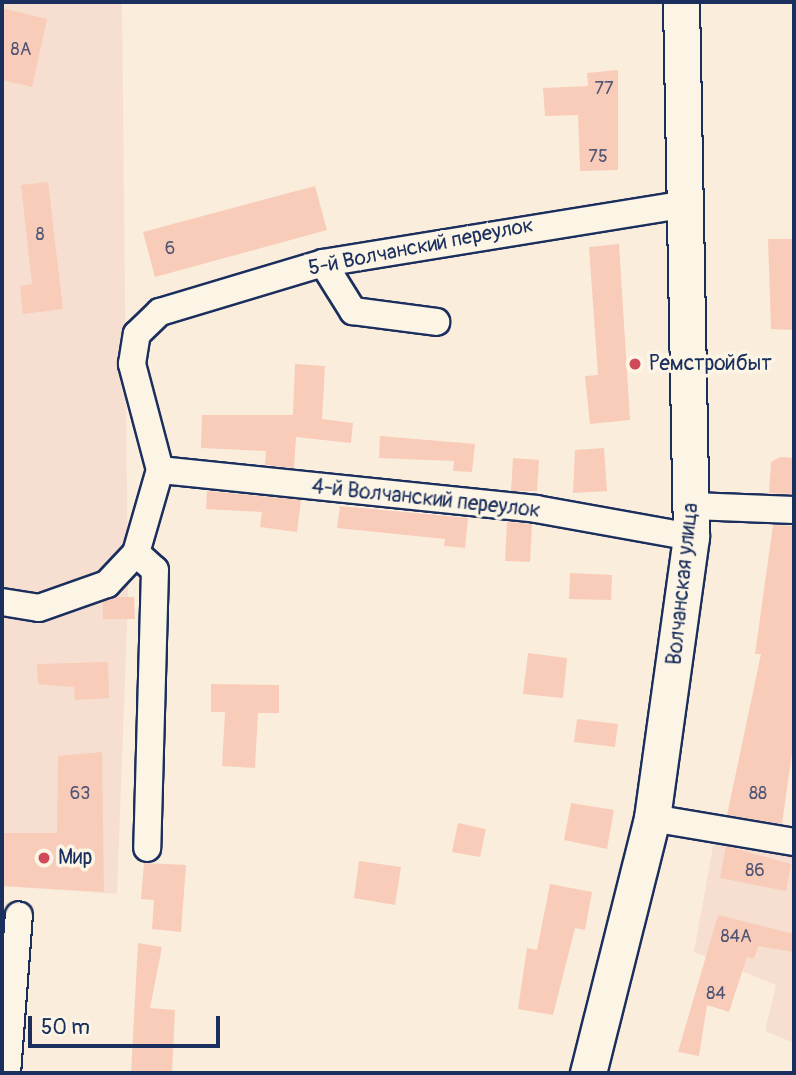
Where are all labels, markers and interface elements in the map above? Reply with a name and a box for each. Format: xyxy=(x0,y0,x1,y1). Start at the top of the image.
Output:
house number: 8А xyxy=(11,39,31,61)
house number: 77 xyxy=(594,78,614,100)
house number: 75 xyxy=(588,146,608,168)
street label: 5-й Волчанский переулок xyxy=(306,213,536,281)
house number: 8 xyxy=(35,224,45,246)
house number: 6 xyxy=(165,238,175,260)
place label: Ремстройбыт xyxy=(649,351,772,377)
marker: Ремстройбыт xyxy=(627,356,643,372)
street label: 4-й Волчанский переулок xyxy=(310,474,542,524)
street label: Волчанская улица xyxy=(662,502,704,666)
house number: 63 xyxy=(70,783,90,805)
house number: 88 xyxy=(749,783,767,805)
place label: Мир xyxy=(58,845,92,871)
marker: Мир xyxy=(36,850,52,866)
house number: 86 xyxy=(745,860,765,882)
house number: 84А xyxy=(720,926,752,948)
house number: 84 xyxy=(706,983,726,1005)
scale bar xyxy=(32,1002,224,1046)
text: 50 m xyxy=(41,1014,90,1041)

